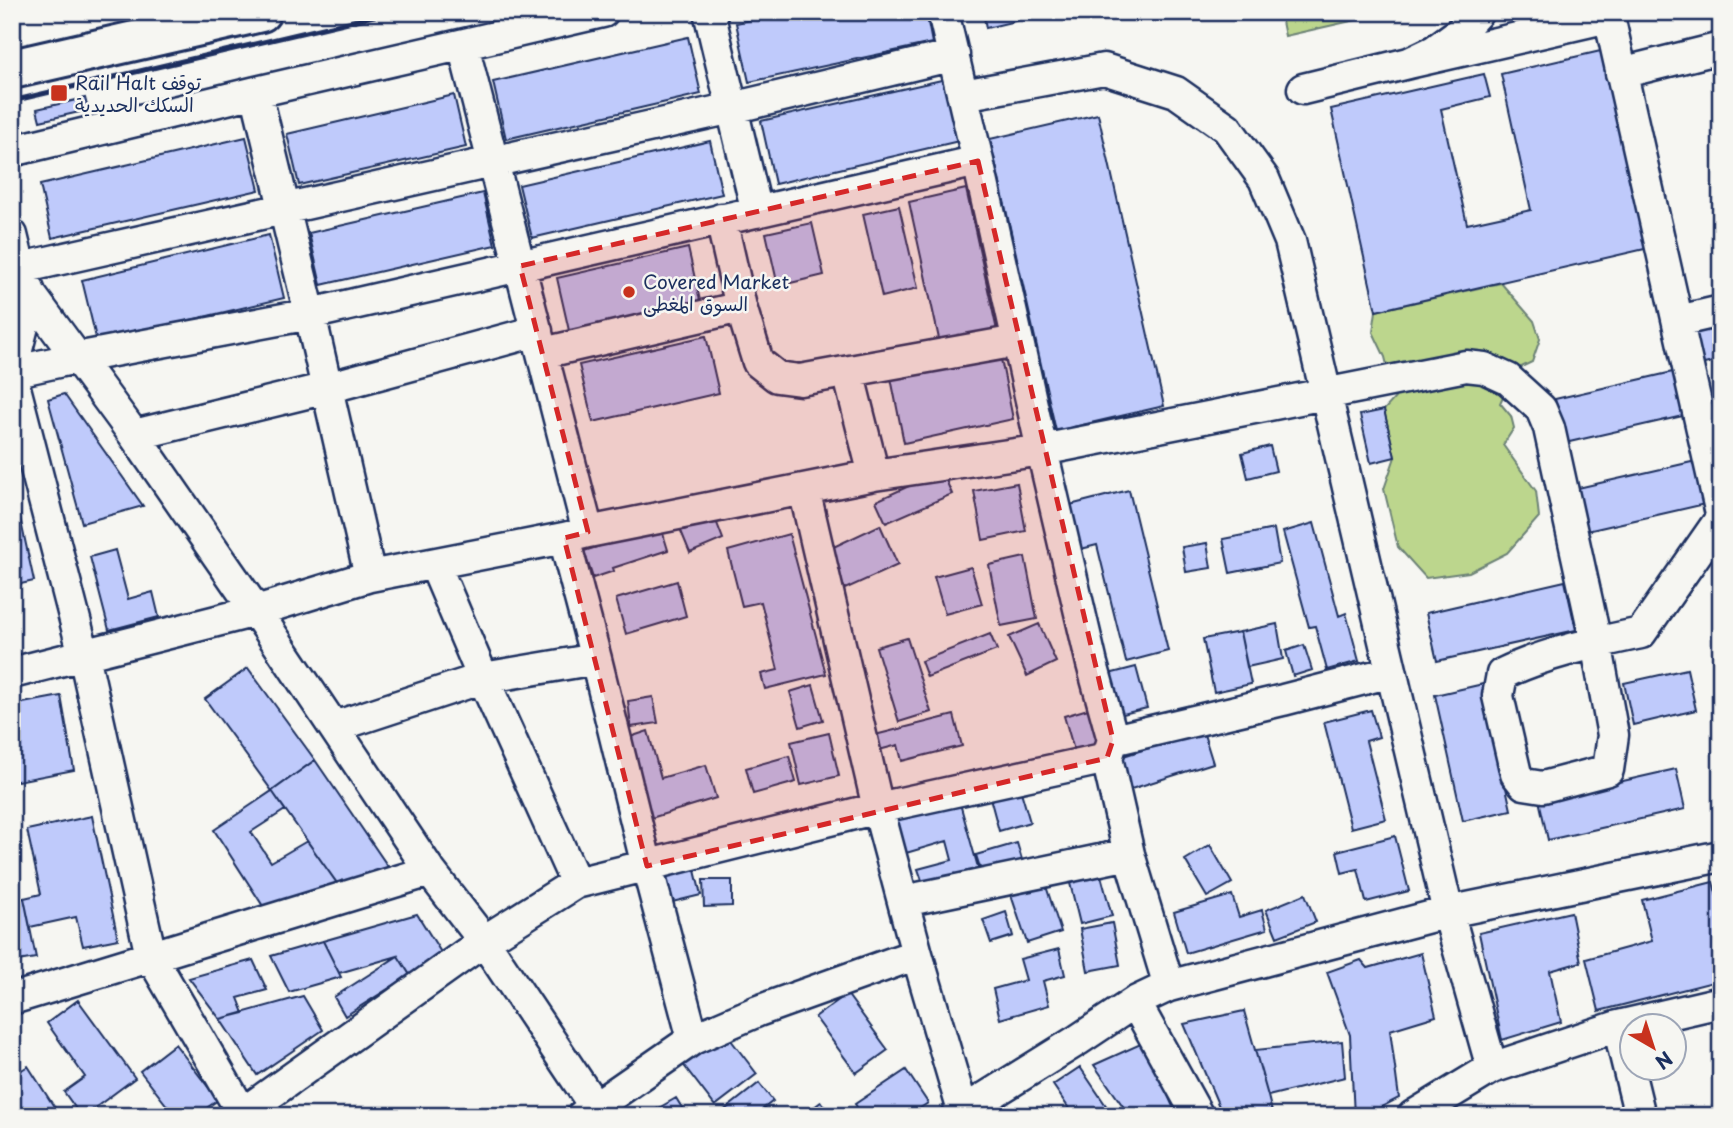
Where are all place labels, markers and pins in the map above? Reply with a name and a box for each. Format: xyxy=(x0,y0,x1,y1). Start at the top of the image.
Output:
place label: Rail Halt توقف السكك الحديدية xyxy=(75,68,201,118)
marker: Rail Halt توقف السكك الحديدية xyxy=(49,83,69,103)
place label: Covered Market السوق المغطى xyxy=(643,267,790,317)
marker: Covered Market السوق المغطى xyxy=(621,284,637,300)

